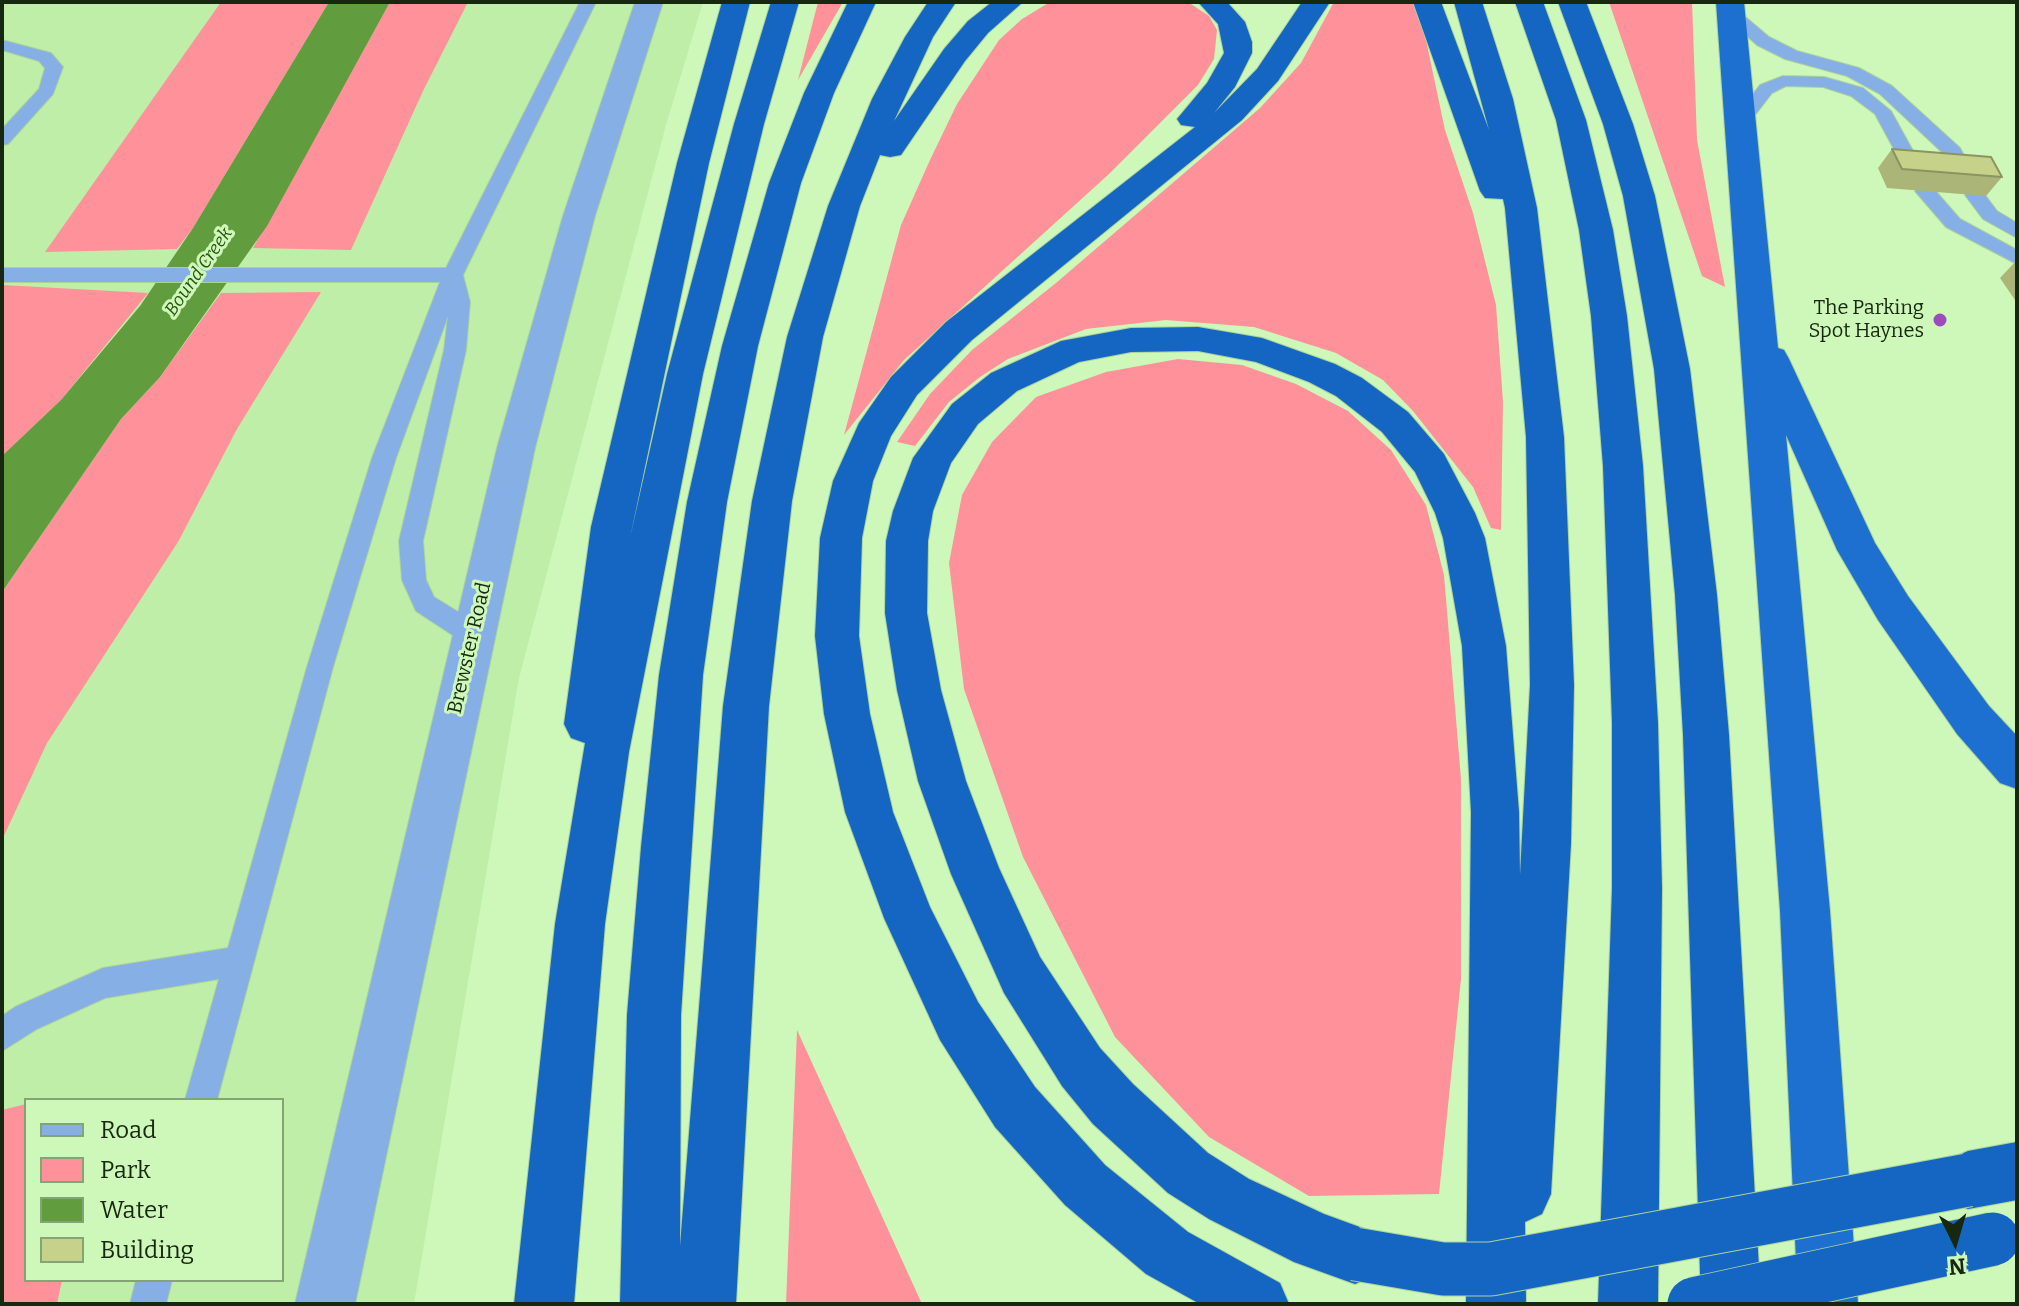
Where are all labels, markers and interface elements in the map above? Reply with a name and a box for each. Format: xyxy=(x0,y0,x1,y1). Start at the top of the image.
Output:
water label: Bound Creek xyxy=(161,224,237,320)
place label: The Parking Spot Haynes xyxy=(1808,296,1924,343)
marker: The Parking Spot Haynes xyxy=(1931,311,1949,329)
street label: Brewster Road xyxy=(443,580,497,716)
legend xyxy=(24,1098,284,1282)
text: Road xyxy=(100,1116,156,1144)
text: Park xyxy=(100,1156,151,1184)
text: Water xyxy=(100,1196,168,1224)
north arrow xyxy=(1915,1202,1995,1282)
text: Building xyxy=(100,1236,194,1264)
text: N xyxy=(1948,1252,1967,1281)

